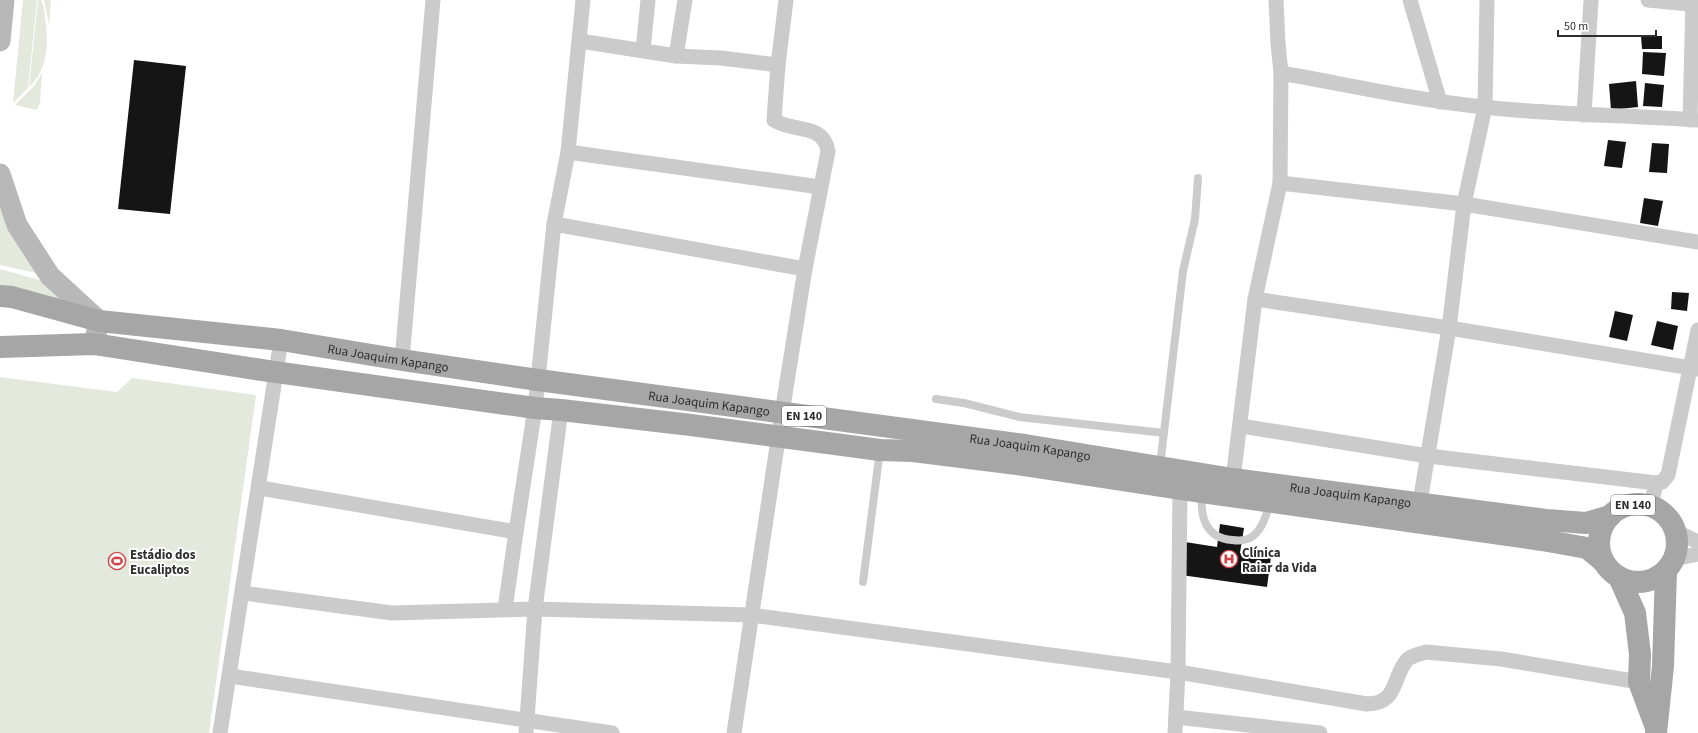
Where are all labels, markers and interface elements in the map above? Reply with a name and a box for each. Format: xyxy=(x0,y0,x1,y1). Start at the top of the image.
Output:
scale bar xyxy=(1558,12,1656,38)
text: 50 m xyxy=(1564,18,1588,35)
street label: Rua Joaquim Kapango xyxy=(326,340,450,377)
street label: Rua Joaquim Kapango xyxy=(647,387,771,421)
road number: EN 140 xyxy=(782,406,826,426)
street label: Rua Joaquim Kapango xyxy=(968,430,1092,466)
street label: Rua Joaquim Kapango xyxy=(1289,479,1412,512)
road number: EN 140 xyxy=(1611,495,1655,515)
place label: Clínica Raiar da Vida xyxy=(1242,544,1317,577)
place label: Estádio dos Eucaliptos xyxy=(130,546,196,579)
hospital icon: Clínica Raiar da Vida xyxy=(1219,549,1239,569)
sports icon: Estádio dos Eucaliptos xyxy=(107,551,127,571)

